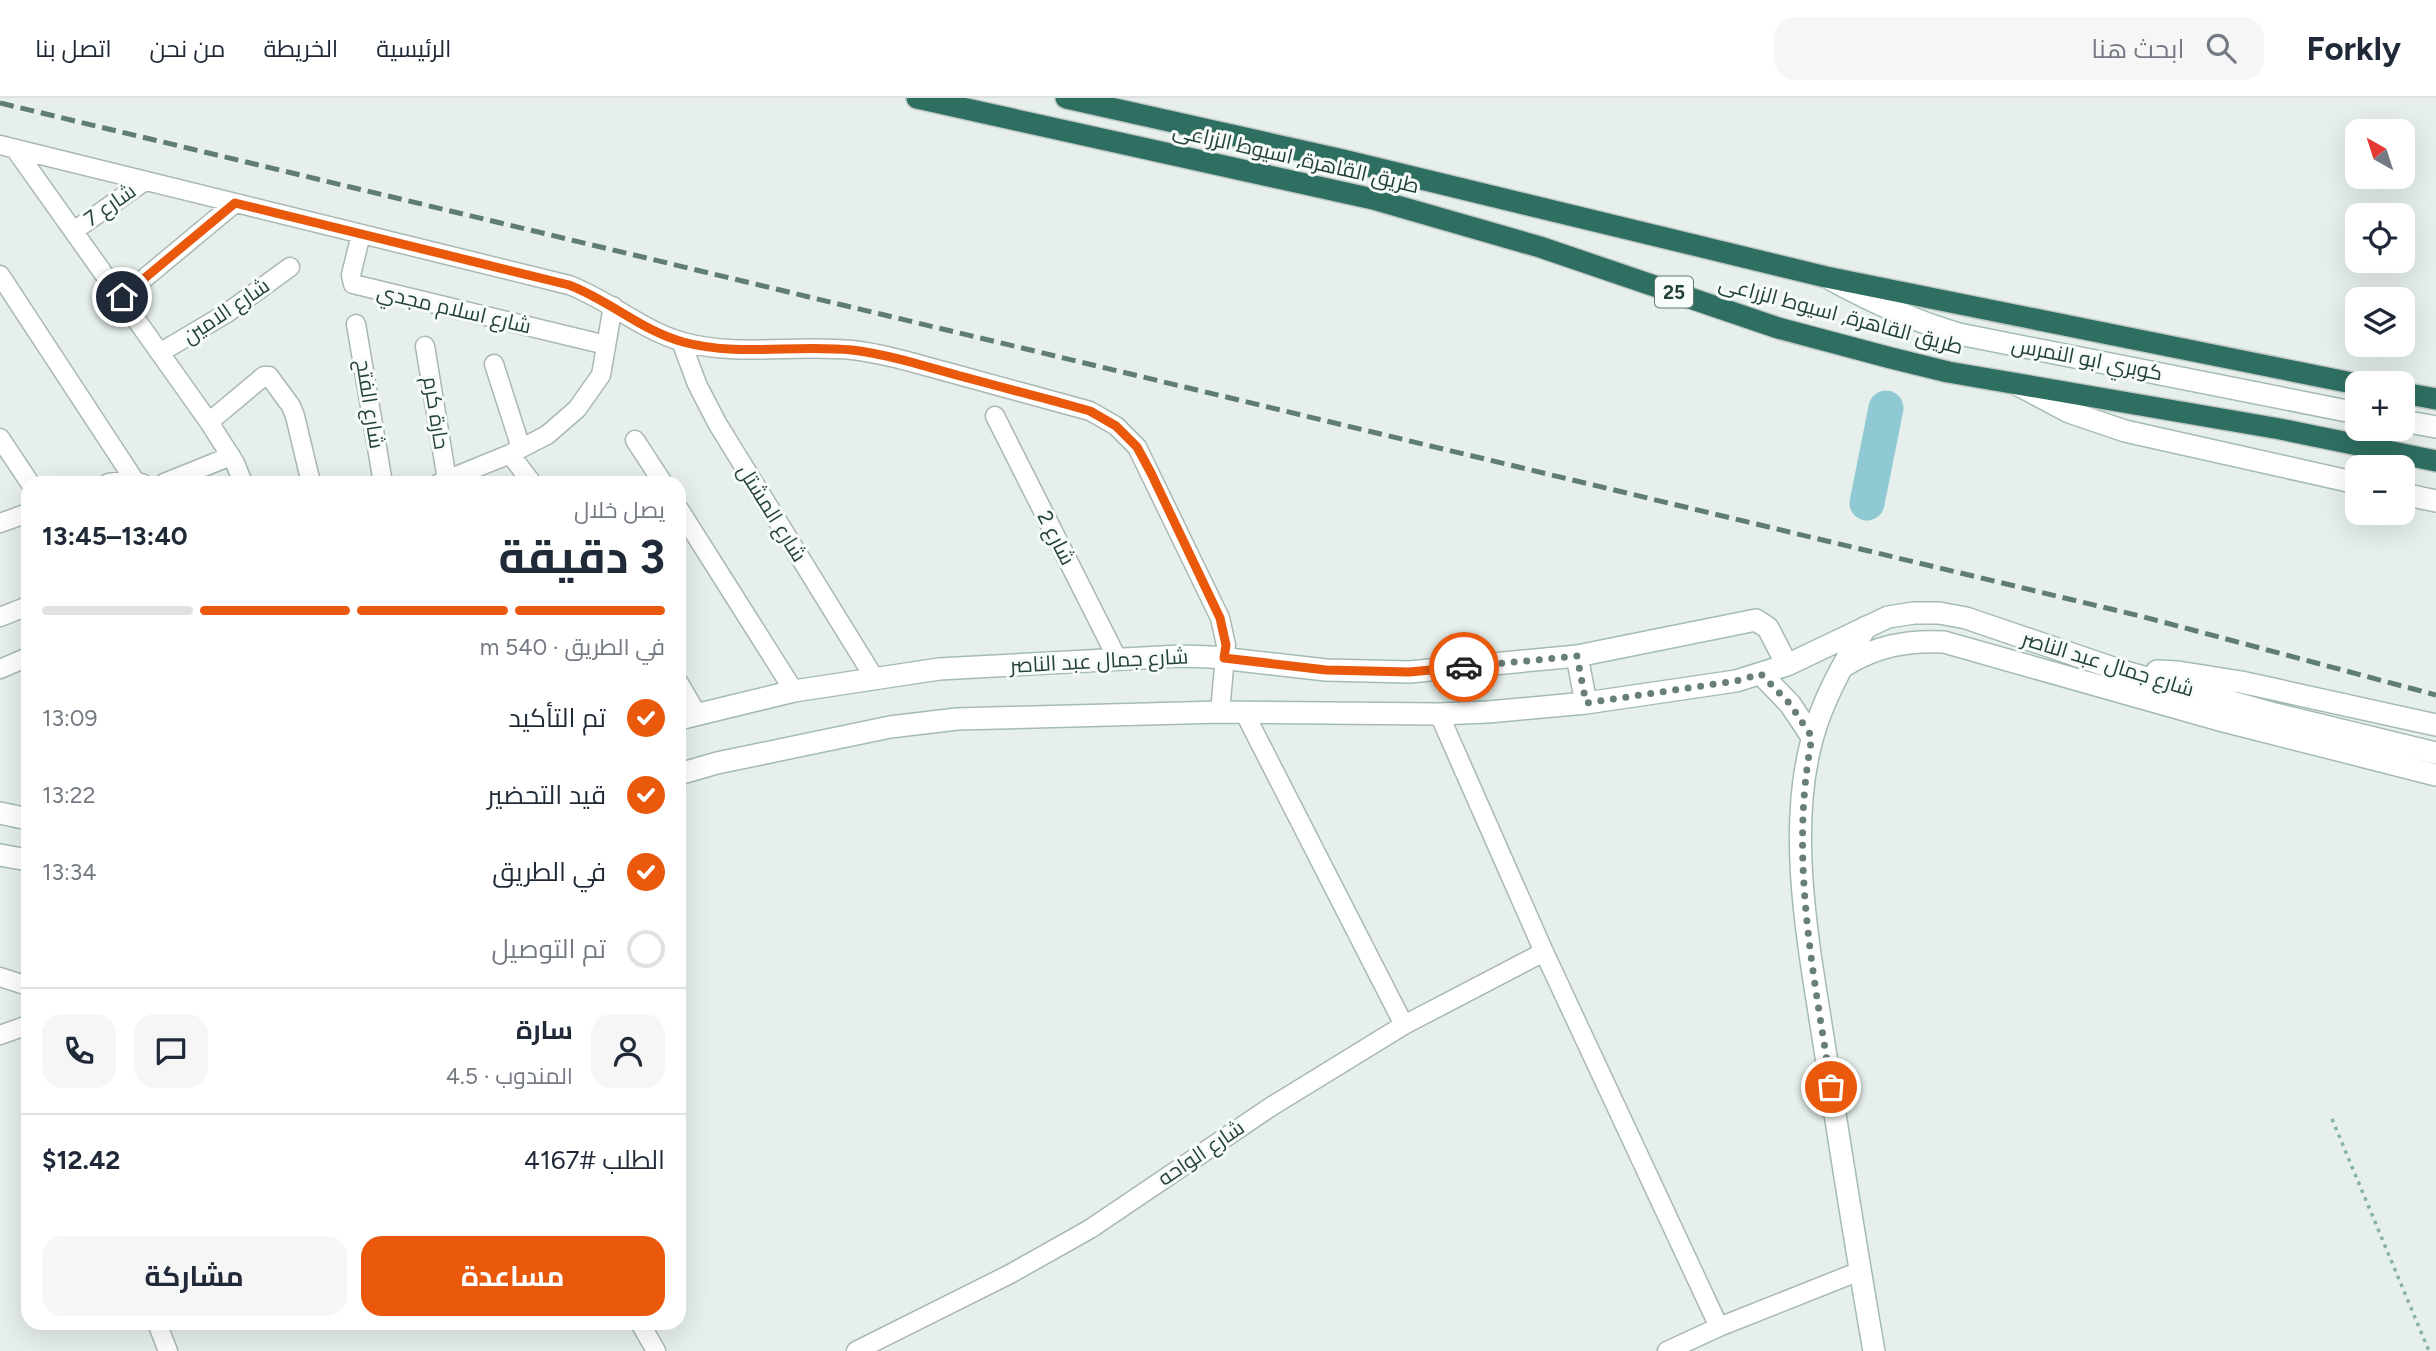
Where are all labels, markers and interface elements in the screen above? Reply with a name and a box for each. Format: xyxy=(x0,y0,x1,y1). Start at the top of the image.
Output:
search box xyxy=(1774,17,2264,80)
icon: search xyxy=(2202,29,2240,67)
text: Forkly xyxy=(2306,29,2401,68)
text: ابحث هنا xyxy=(2091,33,2184,65)
text: اتصل بنا xyxy=(35,34,112,63)
text: من نحن xyxy=(150,34,225,63)
text: الخريطة xyxy=(263,34,338,63)
text: الرئيسية xyxy=(376,34,452,63)
street label: طريق القاهرة, اسيوط الزراعى xyxy=(1170,117,1422,199)
north arrow xyxy=(2345,119,2415,189)
map controls xyxy=(2345,119,2415,525)
street label: شارع 7 xyxy=(79,178,141,233)
button: locate xyxy=(2345,203,2415,273)
pin xyxy=(92,267,152,327)
street label: طريق القاهرة, اسيوط الزراعى xyxy=(1716,270,1966,360)
street label: شارع الامين xyxy=(178,272,275,350)
road number: 25 xyxy=(1655,276,1693,308)
icon: home xyxy=(103,278,141,316)
street label: شارع اسلام مجدي xyxy=(374,279,534,342)
button: layers xyxy=(2345,287,2415,357)
street label: كوبري ابو النمرس xyxy=(2009,332,2165,389)
street label: شارع الفتح xyxy=(349,357,390,451)
button: + xyxy=(2345,371,2415,441)
street label: حارة كرم xyxy=(416,375,455,451)
button: − xyxy=(2345,455,2415,525)
street label: شارع المشتل xyxy=(731,459,812,567)
text: يصل خلال xyxy=(574,496,665,524)
street label: شارع 2 xyxy=(1030,506,1081,570)
text: 13:40–13:45 xyxy=(42,520,188,552)
text: 3 دقيقة xyxy=(498,529,665,585)
street label: شارع جمال عبد الناصر xyxy=(2018,625,2197,704)
courier xyxy=(1429,632,1499,702)
text: في الطريق · 540 m xyxy=(480,633,665,661)
street label: شارع جمال عبد الناصر xyxy=(1008,643,1189,680)
icon: car xyxy=(1445,648,1483,686)
icon: check xyxy=(627,699,665,737)
text: تم التأكيد xyxy=(508,702,606,734)
text: 13:09 xyxy=(42,704,98,732)
icon: check xyxy=(627,776,665,814)
text: قيد التحضير xyxy=(487,779,606,811)
text: 13:22 xyxy=(42,781,96,809)
icon: check xyxy=(627,853,665,891)
text: في الطريق xyxy=(492,856,606,888)
text: 13:34 xyxy=(42,858,97,886)
text: تم التوصيل xyxy=(492,933,606,965)
button: phone xyxy=(42,1014,116,1088)
button: chat xyxy=(134,1014,208,1088)
text: سارة xyxy=(516,1014,573,1046)
button: person xyxy=(591,1014,665,1088)
pin xyxy=(1801,1057,1861,1117)
text: المندوب · 4.5 xyxy=(446,1062,573,1090)
icon: bag xyxy=(1812,1068,1850,1106)
street label: شارع الواحه xyxy=(1153,1115,1250,1192)
text: $12.42 xyxy=(42,1144,120,1176)
text: الطلب #4167 xyxy=(524,1144,665,1176)
button: مشاركة xyxy=(42,1236,347,1316)
button: مساعدة xyxy=(361,1236,665,1316)

